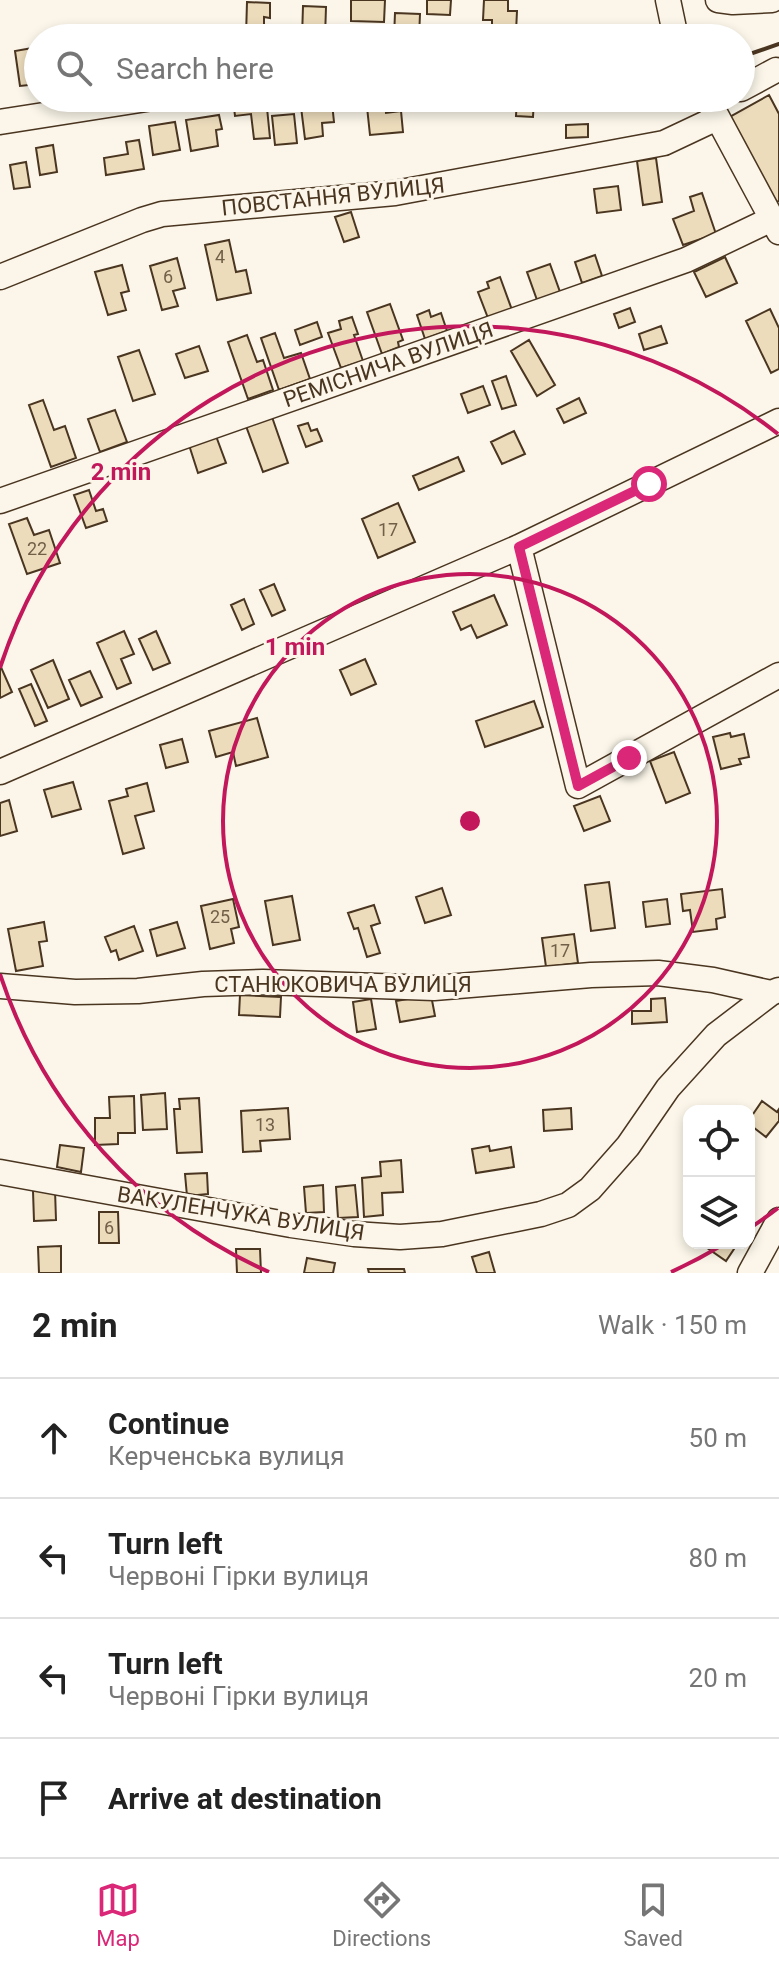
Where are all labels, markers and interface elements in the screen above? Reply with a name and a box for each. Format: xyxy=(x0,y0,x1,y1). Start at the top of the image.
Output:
search box xyxy=(24,24,755,112)
icon: search xyxy=(52,46,96,90)
text: Search here xyxy=(116,51,274,86)
street label: ПОВСТАННЯ ВУЛИЦЯ xyxy=(220,172,446,221)
house number: 4 xyxy=(215,246,225,267)
house number: 6 xyxy=(163,266,173,287)
street label: РЕМІСНИЧА ВУЛИЦЯ xyxy=(280,317,496,412)
text: 2 min xyxy=(91,458,151,486)
route start xyxy=(631,466,667,502)
house number: 17 xyxy=(378,519,398,540)
house number: 22 xyxy=(27,538,47,559)
text: 1 min xyxy=(265,633,325,661)
route end xyxy=(611,740,647,776)
centre of rings xyxy=(456,807,484,835)
house number: 25 xyxy=(210,906,230,927)
house number: 17 xyxy=(550,940,570,961)
street label: СТАНЮКОВИЧА ВУЛИЦЯ xyxy=(214,972,472,997)
map controls xyxy=(683,1105,755,1249)
button: locate xyxy=(683,1105,755,1177)
house number: 13 xyxy=(255,1114,275,1135)
button: layers xyxy=(683,1177,755,1249)
street label: ВАКУЛЕНЧУКА ВУЛИЦЯ xyxy=(116,1182,366,1245)
house number: 6 xyxy=(104,1217,114,1238)
text: 2 min xyxy=(32,1305,117,1345)
text: Walk · 150 m xyxy=(598,1310,747,1340)
text: Continue xyxy=(108,1406,229,1441)
icon: ahead xyxy=(32,1416,76,1460)
text: 50 m xyxy=(689,1423,747,1453)
text: Керченська вулиця xyxy=(108,1441,344,1471)
text: Turn left xyxy=(108,1526,223,1561)
icon: left xyxy=(32,1536,76,1580)
text: 80 m xyxy=(689,1543,747,1573)
text: Червоні Гірки вулиця xyxy=(108,1561,369,1591)
text: Turn left xyxy=(108,1646,223,1681)
icon: left xyxy=(32,1656,76,1700)
text: 20 m xyxy=(689,1663,747,1693)
text: Червоні Гірки вулиця xyxy=(108,1681,369,1711)
icon: arrive xyxy=(32,1776,76,1820)
text: Arrive at destination xyxy=(108,1781,382,1816)
tab: Map xyxy=(96,1878,140,1951)
tab: Directions xyxy=(332,1878,431,1951)
tab: Saved xyxy=(623,1878,683,1951)

